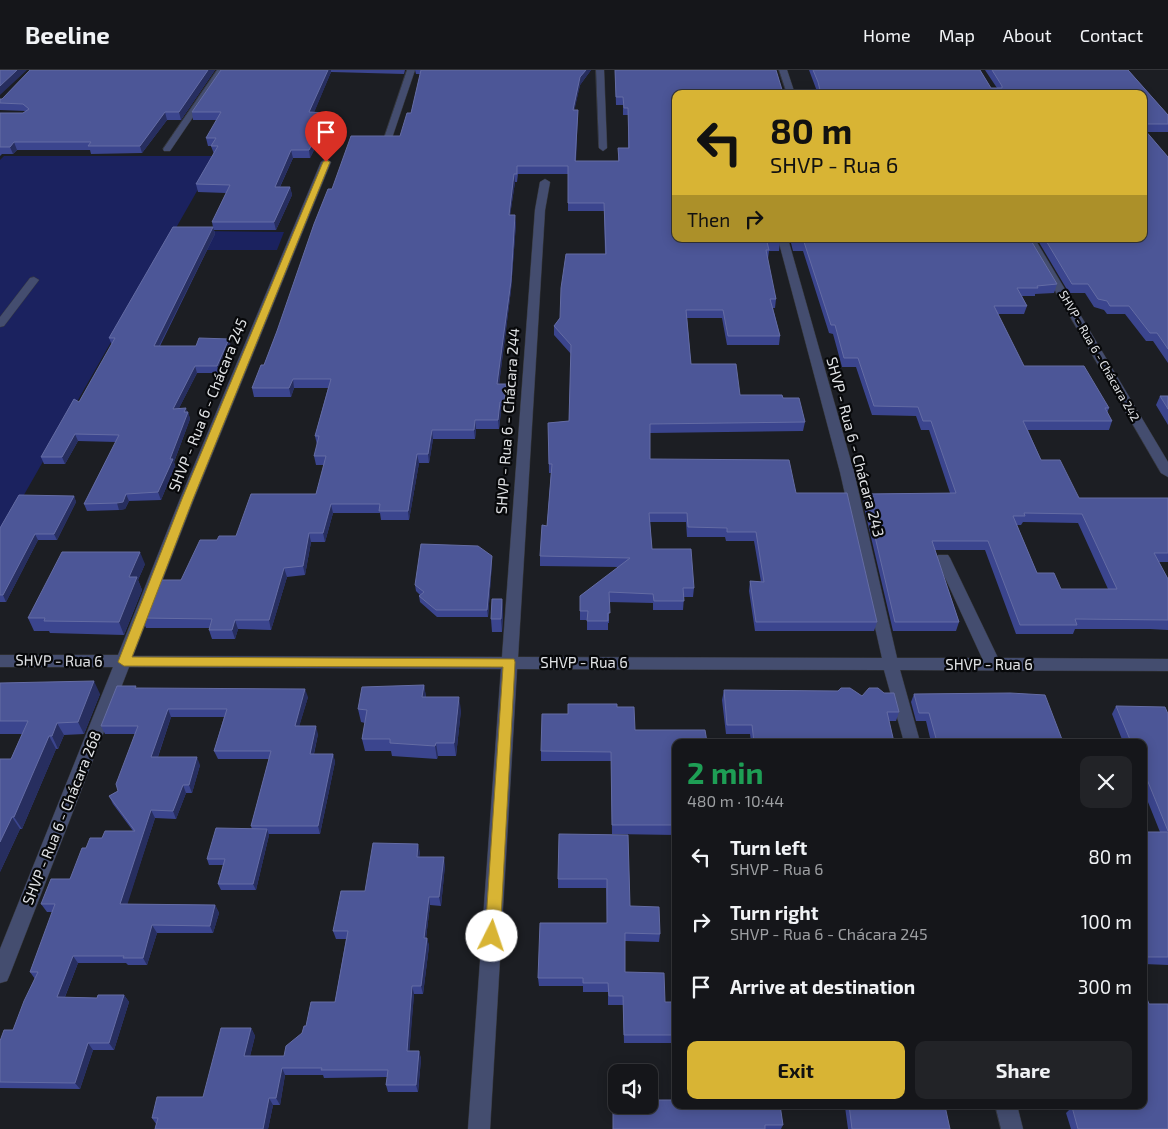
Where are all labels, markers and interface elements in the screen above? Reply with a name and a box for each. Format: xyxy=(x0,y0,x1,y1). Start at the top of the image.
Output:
text: Beeline xyxy=(25,20,110,49)
text: Home xyxy=(863,24,911,46)
text: Map xyxy=(939,24,975,46)
text: About xyxy=(1003,24,1052,46)
text: Contact xyxy=(1080,24,1143,46)
text: 80 m xyxy=(770,109,852,151)
icon: left xyxy=(687,110,752,175)
pin xyxy=(305,111,347,162)
icon: arrive xyxy=(312,118,340,146)
text: SHVP - Rua 6 xyxy=(770,151,898,177)
icon: right xyxy=(740,205,768,233)
text: Then xyxy=(687,208,730,231)
street label: SHVP - Rua 6 - Chácara 242 xyxy=(1057,288,1143,424)
street label: SHVP - Rua 6 - Chácara 245 xyxy=(164,315,250,494)
street label: SHVP - Rua 6 - Chácara 244 xyxy=(492,327,522,515)
street label: SHVP - Rua 6 - Chácara 243 xyxy=(823,355,889,539)
street label: SHVP - Rua 6 xyxy=(15,650,103,670)
street label: SHVP - Rua 6 xyxy=(540,653,628,671)
street label: SHVP - Rua 6 xyxy=(945,655,1033,673)
street label: SHVP - Rua 6 - Chácara 268 xyxy=(18,728,104,907)
text: 2 min xyxy=(687,754,764,790)
button: close xyxy=(1080,756,1132,808)
text: 480 m · 10:44 xyxy=(687,791,784,810)
text: Turn left xyxy=(730,836,807,859)
icon: left xyxy=(687,843,715,871)
text: 80 m xyxy=(1088,845,1132,868)
text: SHVP - Rua 6 xyxy=(730,859,823,878)
text: Turn right xyxy=(730,901,818,924)
icon: right xyxy=(687,908,715,936)
position arrow xyxy=(465,909,517,961)
text: 100 m xyxy=(1081,910,1132,933)
text: SHVP - Rua 6 - Chácara 245 xyxy=(730,924,928,943)
icon: arrive xyxy=(687,973,715,1001)
text: Arrive at destination xyxy=(730,975,915,998)
text: 300 m xyxy=(1078,975,1132,998)
button: Exit xyxy=(687,1041,905,1099)
button: Share xyxy=(915,1041,1132,1099)
map controls xyxy=(608,1064,658,1114)
button: sound xyxy=(608,1064,658,1114)

